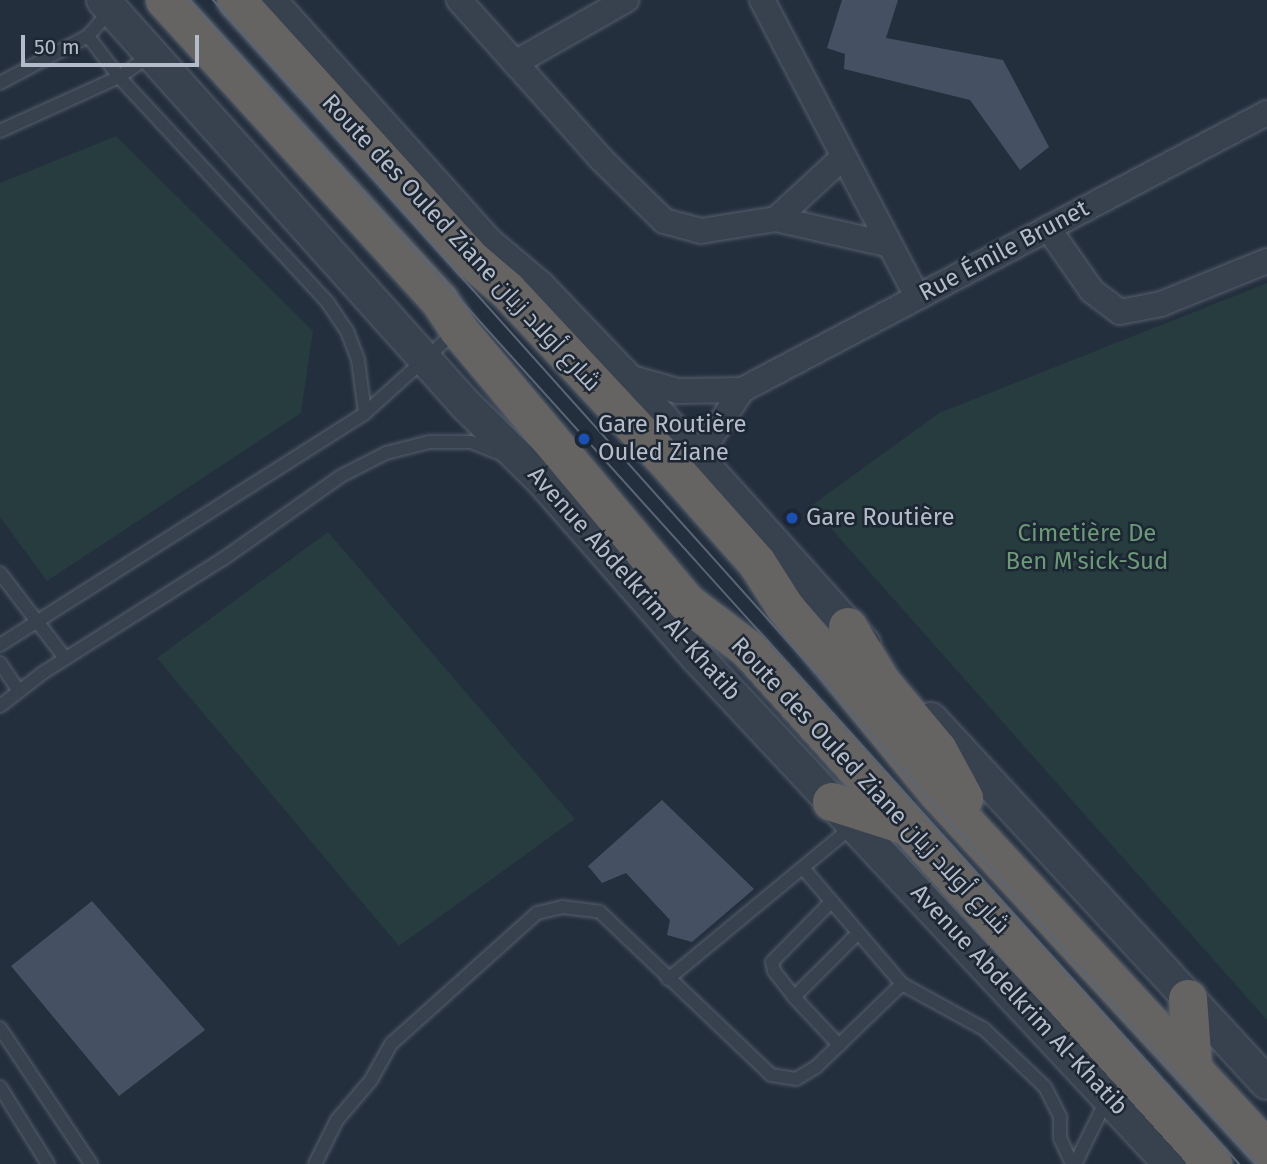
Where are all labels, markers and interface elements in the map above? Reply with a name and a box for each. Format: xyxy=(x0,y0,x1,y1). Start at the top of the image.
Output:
scale bar xyxy=(24,21,203,65)
text: 50 m xyxy=(34,34,80,60)
street label: Route des Ouled Ziane شارع أولاد زيان xyxy=(316,89,606,397)
street label: Rue Émile Brunet xyxy=(914,194,1094,308)
place label: Gare Routière Ouled Ziane xyxy=(598,411,746,467)
marker: Gare Routière Ouled Ziane xyxy=(576,431,592,447)
street label: Avenue Abdelkrim Al-Khatib xyxy=(521,461,747,707)
place label: Gare Routière xyxy=(806,504,954,532)
marker: Gare Routière xyxy=(784,510,800,526)
park label: Cimetière De Ben M'sick-Sud xyxy=(1006,520,1168,576)
street label: Route des Ouled Ziane شارع أولاد زيان xyxy=(725,632,1015,940)
street label: Avenue Abdelkrim Al-Khatib xyxy=(904,879,1134,1121)

